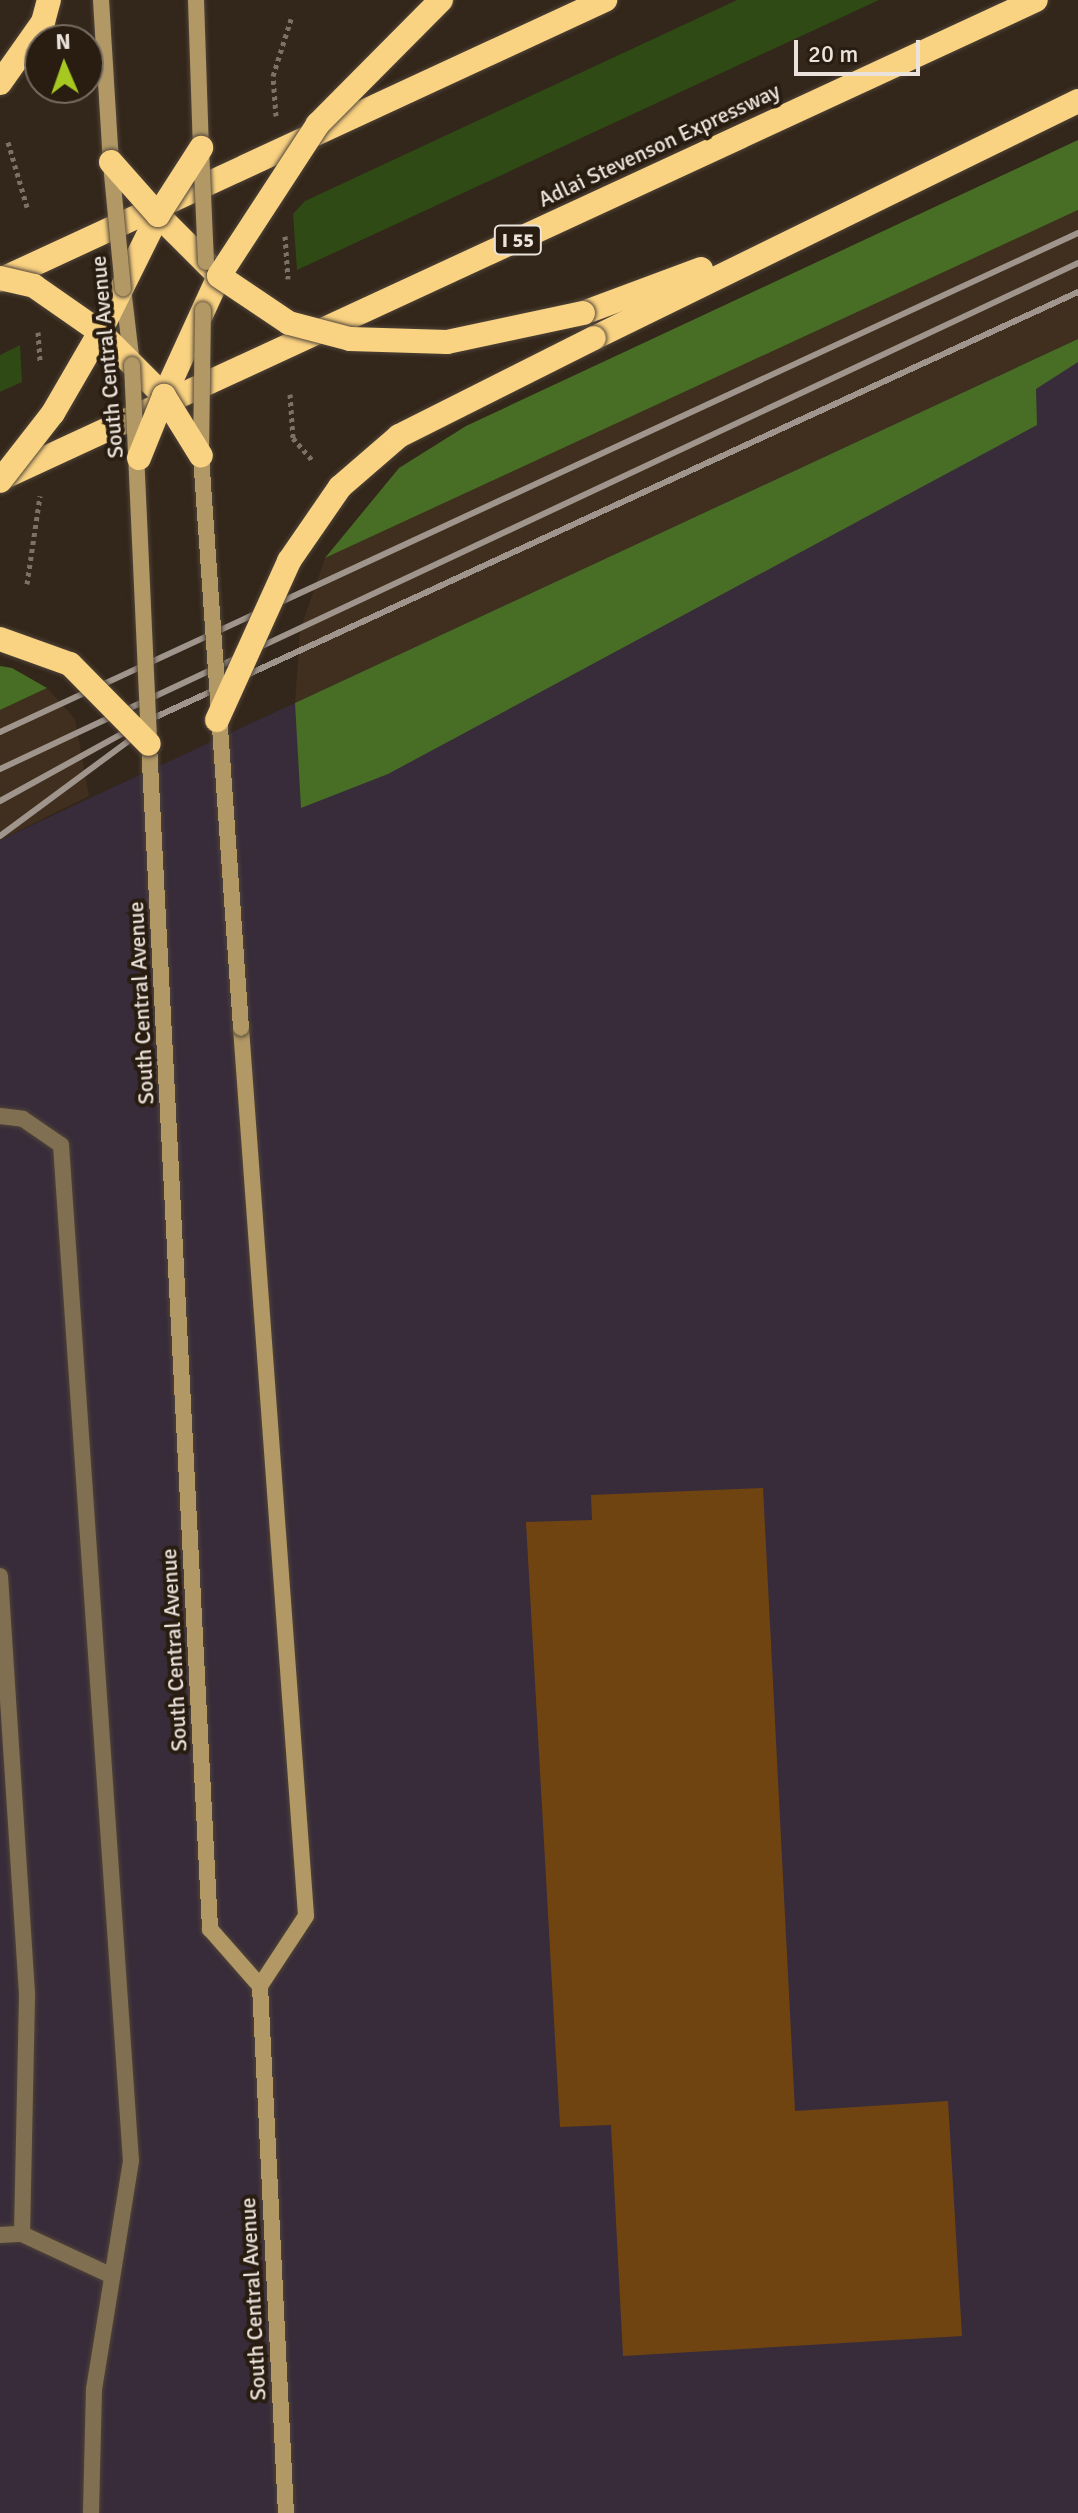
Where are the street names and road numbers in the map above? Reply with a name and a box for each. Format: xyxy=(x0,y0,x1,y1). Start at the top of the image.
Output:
street label: Adlai Stevenson Expressway xyxy=(534,77,784,213)
road number: I 55 xyxy=(492,224,544,256)
street label: South Central Avenue xyxy=(85,255,129,459)
street label: South Central Avenue xyxy=(122,901,160,1105)
street label: South Central Avenue xyxy=(155,1548,193,1752)
street label: South Central Avenue xyxy=(234,2197,272,2401)

